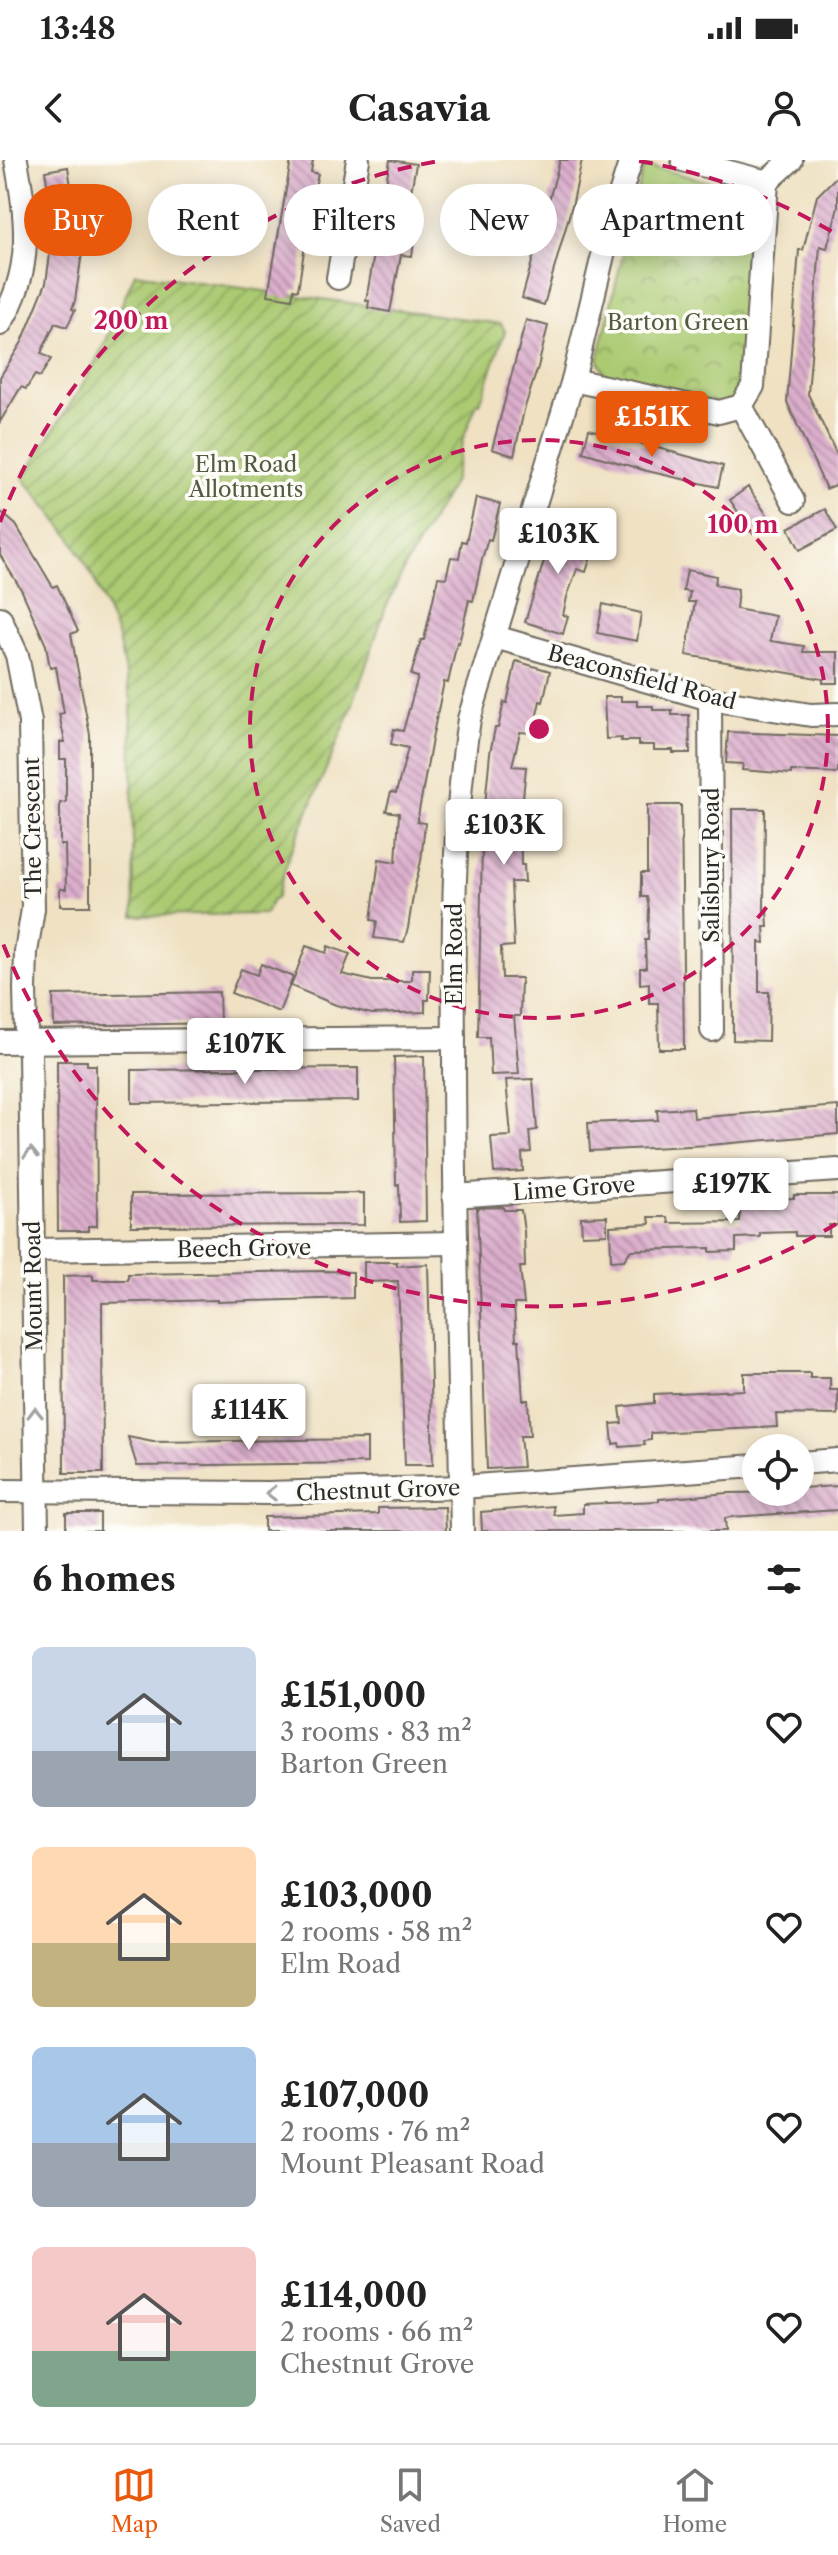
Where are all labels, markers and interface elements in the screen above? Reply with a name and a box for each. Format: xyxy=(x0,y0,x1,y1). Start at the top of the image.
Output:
text: 13:48 xyxy=(40,10,116,47)
icon: back xyxy=(32,86,76,130)
text: Casavia xyxy=(348,86,490,130)
icon: person xyxy=(762,86,806,130)
chip: Buy xyxy=(24,184,132,256)
chip: Rent xyxy=(148,184,268,256)
chip: Filters xyxy=(284,184,424,256)
chip: New xyxy=(440,184,557,256)
chip: Apartment xyxy=(573,184,773,256)
text: 200 m xyxy=(94,306,168,335)
park label: Barton Green xyxy=(607,309,749,336)
pin: £151K xyxy=(596,391,708,459)
text: £151K xyxy=(614,401,690,433)
park label: Elm Road Allotments xyxy=(188,451,303,503)
pin: £103K xyxy=(502,508,614,576)
text: 100 m xyxy=(707,510,779,539)
text: £103K xyxy=(518,518,598,550)
street label: Beaconsfield Road xyxy=(545,639,739,716)
centre of rings xyxy=(525,715,553,743)
street label: The Crescent xyxy=(18,757,47,899)
street label: Salisbury Road xyxy=(698,787,725,943)
pin: £103K xyxy=(448,799,560,867)
text: £103K xyxy=(464,809,544,841)
street label: Elm Road xyxy=(441,903,468,1005)
pin: £107K xyxy=(189,1018,301,1086)
text: £107K xyxy=(205,1028,285,1060)
one-way arrow xyxy=(22,1146,40,1159)
pin: £197K xyxy=(675,1158,787,1226)
text: £197K xyxy=(691,1168,771,1200)
street label: Lime Grove xyxy=(512,1171,636,1206)
street label: Mount Road xyxy=(19,1220,48,1351)
street label: Beech Grove xyxy=(177,1234,311,1263)
pin: £114K xyxy=(193,1384,305,1452)
text: £114K xyxy=(210,1394,288,1426)
one-way arrow xyxy=(27,1406,44,1419)
map controls xyxy=(742,1434,814,1506)
button: locate xyxy=(742,1434,814,1506)
street label: Chestnut Grove xyxy=(295,1474,461,1507)
one-way arrow xyxy=(264,1484,277,1502)
icon: filters xyxy=(762,1557,806,1601)
text: 6 homes xyxy=(32,1558,176,1600)
text: £151,000 xyxy=(280,1674,426,1716)
icon: home xyxy=(96,1679,192,1775)
icon: heart xyxy=(762,1705,806,1749)
text: 3 rooms · 83 m² xyxy=(280,1716,472,1748)
text: Barton Green xyxy=(280,1748,448,1780)
text: £103,000 xyxy=(280,1874,433,1916)
icon: home xyxy=(96,1879,192,1975)
icon: heart xyxy=(762,1905,806,1949)
text: 2 rooms · 58 m² xyxy=(280,1916,472,1948)
text: Elm Road xyxy=(280,1948,401,1980)
text: £107,000 xyxy=(280,2074,429,2116)
icon: home xyxy=(96,2079,192,2175)
icon: heart xyxy=(762,2105,806,2149)
text: 2 rooms · 76 m² xyxy=(280,2116,470,2148)
text: Mount Pleasant Road xyxy=(280,2148,545,2180)
text: £114,000 xyxy=(280,2274,428,2316)
icon: home xyxy=(96,2279,192,2375)
icon: heart xyxy=(762,2305,806,2349)
text: 2 rooms · 66 m² xyxy=(280,2316,473,2348)
text: Chestnut Grove xyxy=(280,2348,474,2380)
tab: Map xyxy=(111,2463,158,2538)
tab: Saved xyxy=(380,2463,441,2538)
tab: Home xyxy=(663,2463,727,2538)

